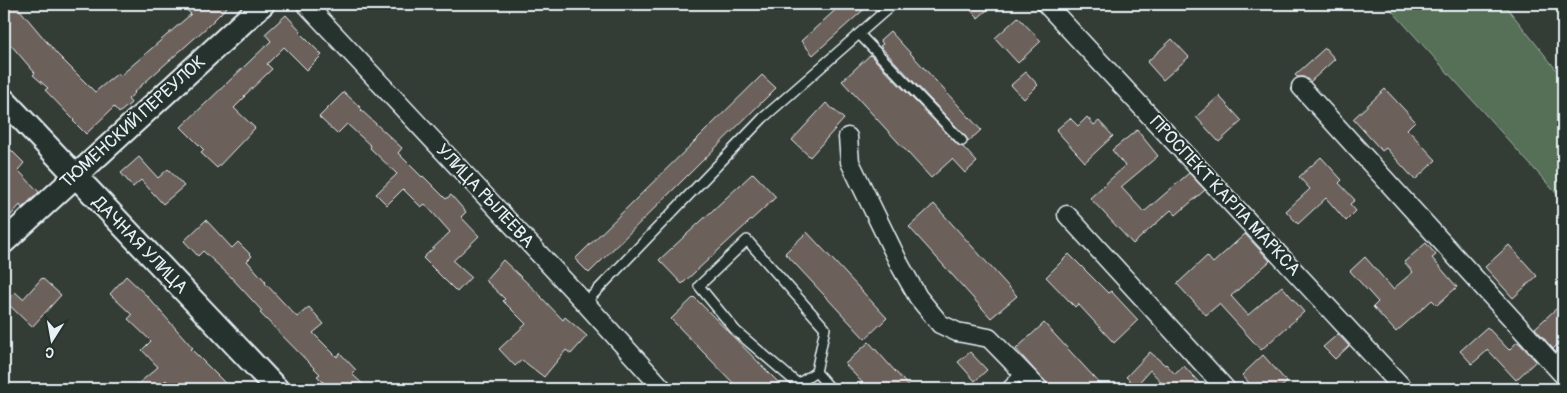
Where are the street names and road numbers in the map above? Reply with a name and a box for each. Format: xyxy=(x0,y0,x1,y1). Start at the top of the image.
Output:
street label: ТЮМЕНСКИЙ ПЕРЕУЛОК xyxy=(55,51,211,193)
street label: ПРОСПЕКТ КАРЛА МАРКСА xyxy=(1145,111,1306,281)
street label: УЛИЦА РЫЛЕЕВА xyxy=(431,139,539,253)
street label: ДАЧНАЯ УЛИЦА xyxy=(87,190,193,299)

